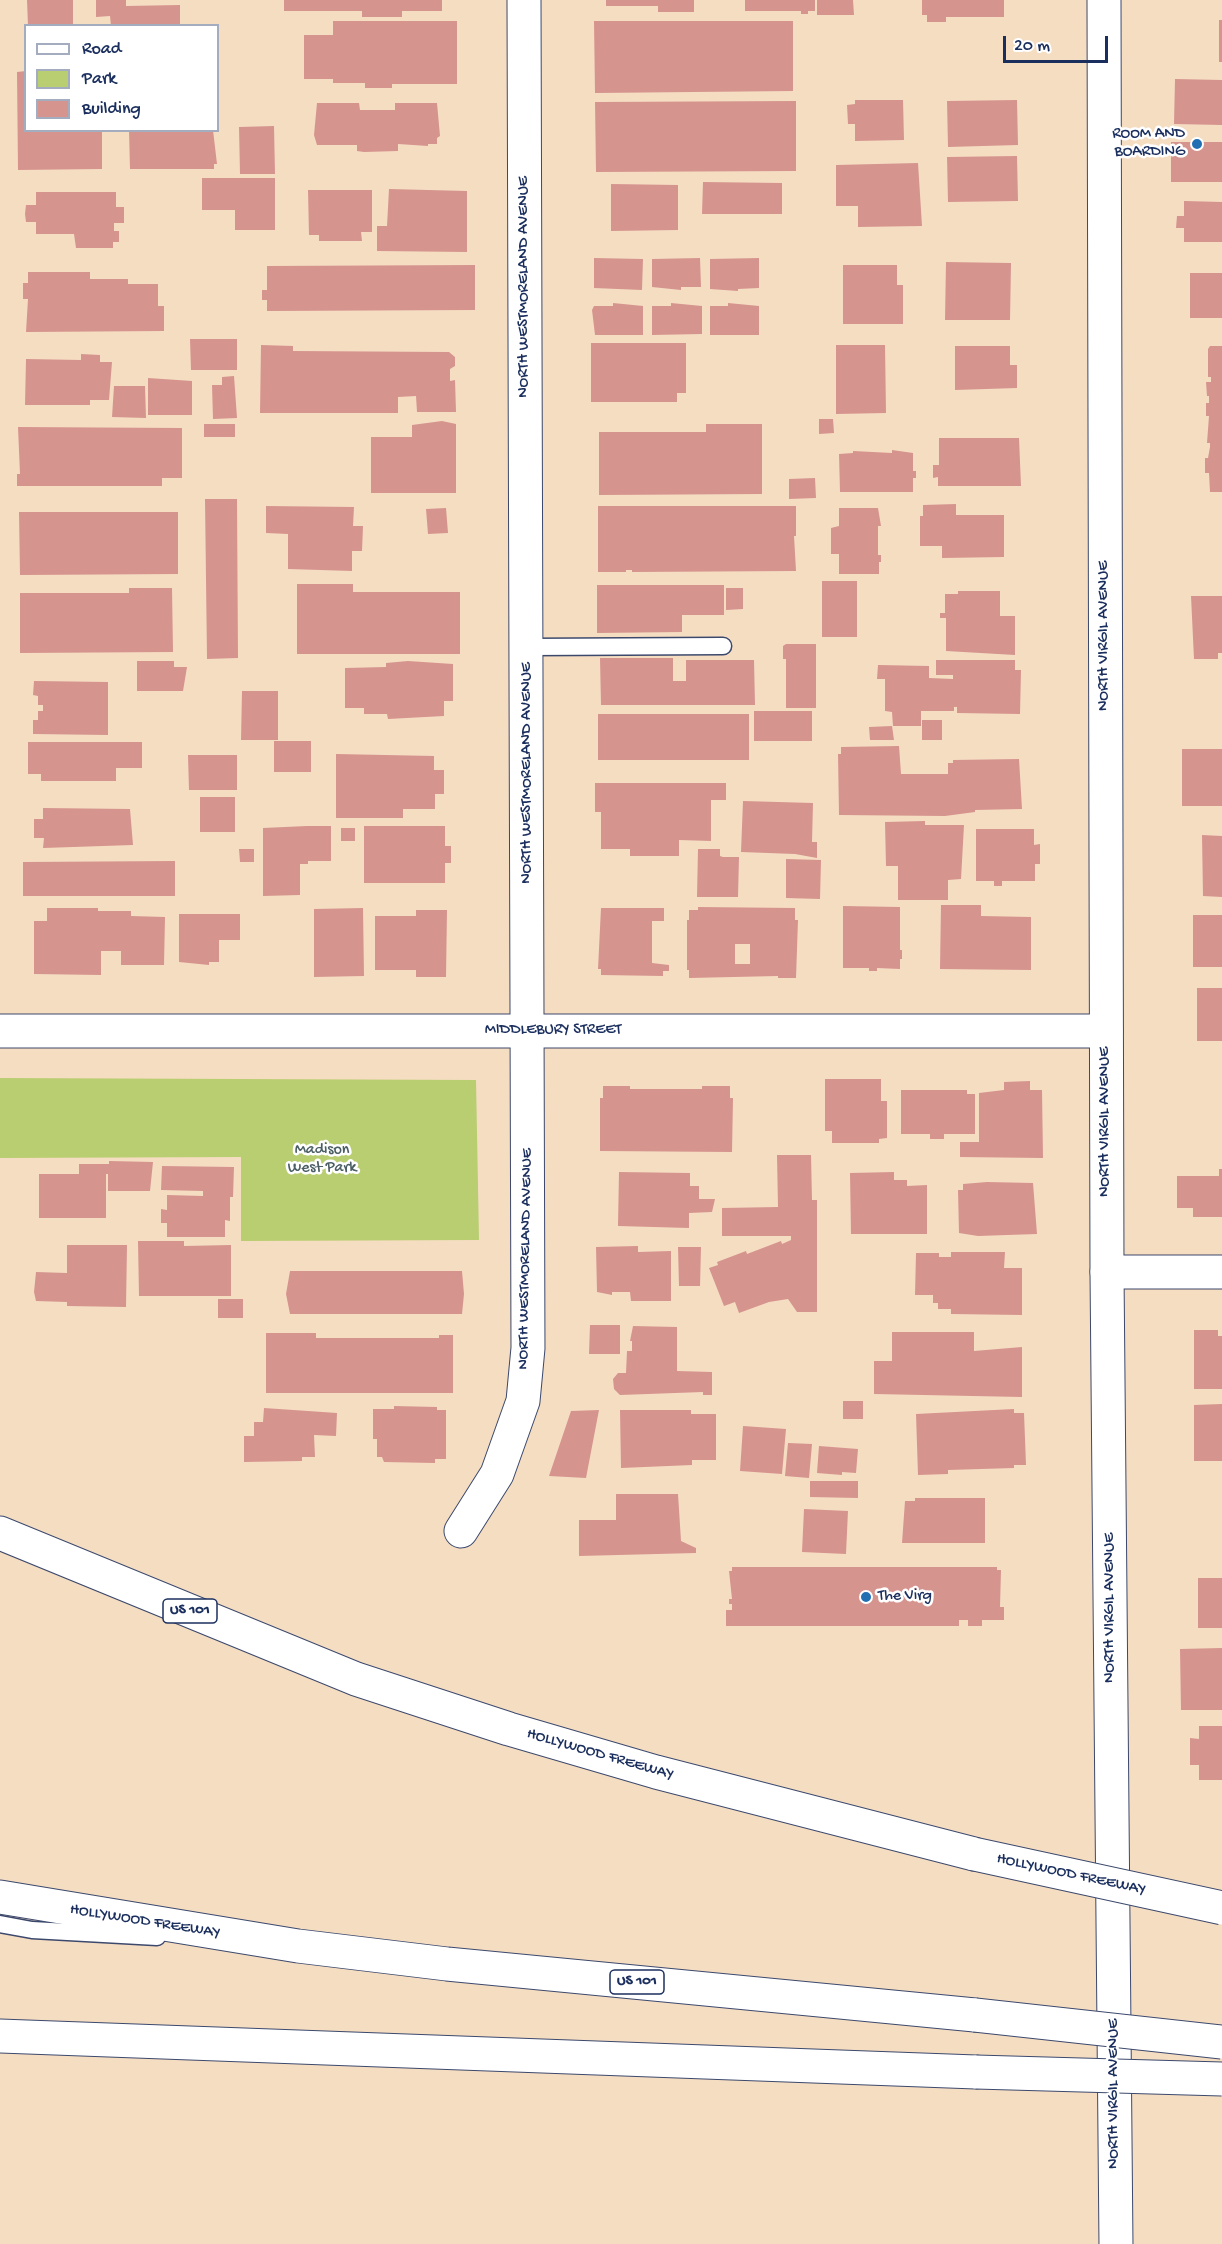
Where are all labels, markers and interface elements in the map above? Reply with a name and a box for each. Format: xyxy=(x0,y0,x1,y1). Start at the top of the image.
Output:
legend xyxy=(24,24,219,132)
scale bar xyxy=(1006,24,1111,62)
text: 20 m xyxy=(1014,36,1050,57)
text: Road xyxy=(82,39,121,60)
text: Park xyxy=(82,69,116,90)
text: Building xyxy=(82,99,141,120)
place label: ROOM AND BOARDING xyxy=(1112,125,1185,163)
marker: ROOM AND BOARDING xyxy=(1190,137,1204,151)
street label: NORTH WESTMORELAND AVENUE xyxy=(515,176,535,398)
street label: NORTH VIRGIL AVENUE xyxy=(1095,561,1115,711)
street label: NORTH WESTMORELAND AVENUE xyxy=(518,662,538,884)
street label: MIDDLEBURY STREET xyxy=(485,1021,621,1041)
street label: NORTH VIRGIL AVENUE xyxy=(1096,1047,1116,1197)
park label: Madison West Park xyxy=(288,1141,356,1179)
street label: NORTH WESTMORELAND AVENUE xyxy=(514,1148,538,1370)
street label: NORTH VIRGIL AVENUE xyxy=(1101,1533,1121,1683)
place label: The Virg xyxy=(878,1587,932,1607)
marker: The Virg xyxy=(859,1590,873,1604)
road number: US 101 xyxy=(163,1599,217,1623)
street label: HOLLYWOOD FREEWAY xyxy=(524,1725,676,1785)
street label: HOLLYWOOD FREEWAY xyxy=(995,1850,1147,1900)
street label: HOLLYWOOD FREEWAY xyxy=(68,1901,222,1943)
road number: US 101 xyxy=(610,1970,664,1994)
street label: NORTH VIRGIL AVENUE xyxy=(1105,2019,1125,2169)

